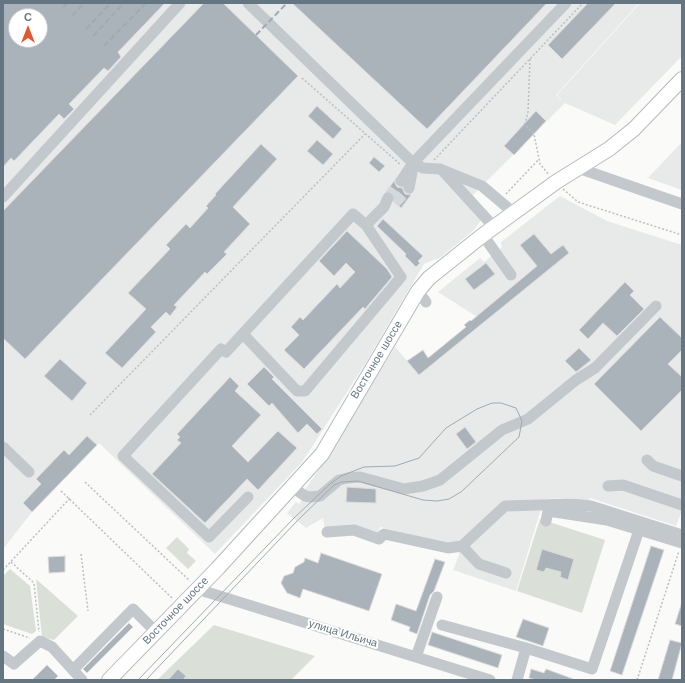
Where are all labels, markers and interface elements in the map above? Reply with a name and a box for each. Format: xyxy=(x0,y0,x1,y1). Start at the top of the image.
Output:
north arrow xyxy=(8,8,48,48)
text: С xyxy=(24,10,32,24)
street label: Восточное шоссе xyxy=(348,319,406,401)
street label: Восточное шоссе xyxy=(140,574,212,648)
street label: улица Ильича xyxy=(307,617,379,651)

